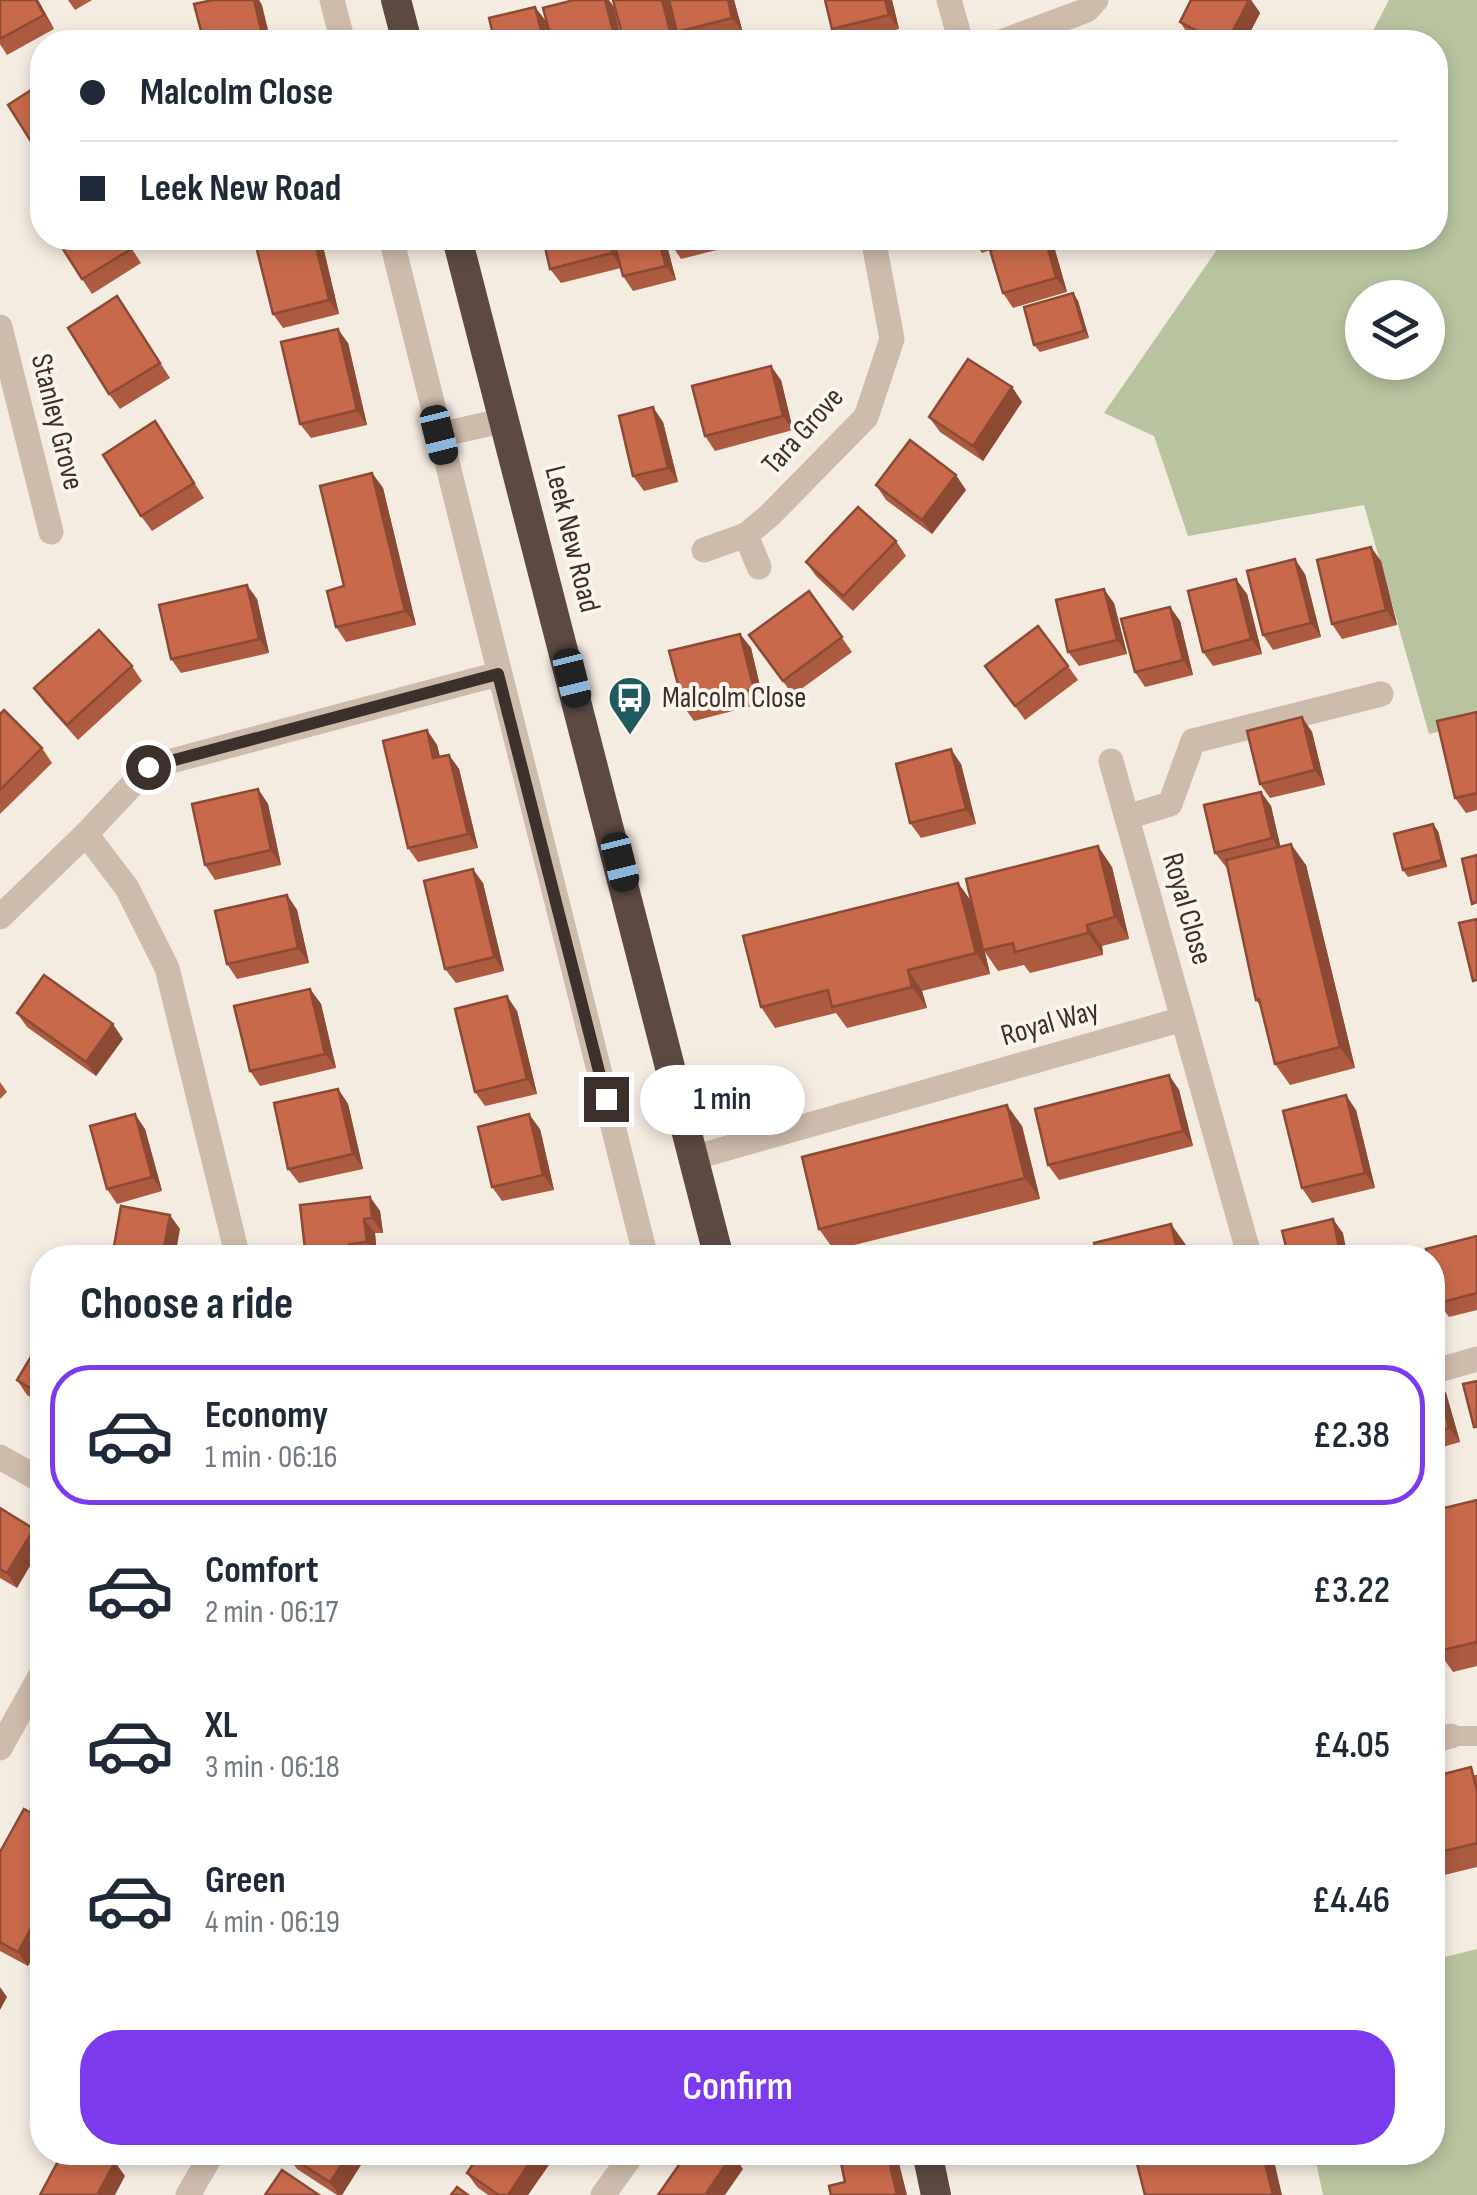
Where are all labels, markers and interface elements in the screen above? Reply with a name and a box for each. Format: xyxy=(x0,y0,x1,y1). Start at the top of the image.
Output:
text: Malcolm Close xyxy=(140,70,333,115)
text: Leek New Road xyxy=(140,166,341,211)
map controls xyxy=(1345,280,1445,380)
button: layers xyxy=(1345,280,1445,380)
street label: Stanley Grove xyxy=(23,350,91,494)
street label: Tara Grove xyxy=(754,380,852,482)
car xyxy=(417,402,461,468)
street label: Leek New Road xyxy=(536,462,608,616)
car xyxy=(550,645,594,711)
bus stop icon: Malcolm Close xyxy=(607,675,653,736)
place label: Malcolm Close xyxy=(662,680,806,716)
route start xyxy=(126,745,171,790)
car xyxy=(598,829,642,895)
street label: Royal Close xyxy=(1154,849,1220,969)
street label: Royal Way xyxy=(997,992,1104,1054)
callout: 1 min xyxy=(641,1064,806,1134)
route end xyxy=(584,1077,629,1122)
text: 1 min xyxy=(693,1080,752,1119)
text: Choose a ride xyxy=(80,1277,293,1332)
icon: car xyxy=(85,1390,175,1480)
text: Economy xyxy=(205,1393,328,1438)
text: £2.38 xyxy=(1312,1413,1390,1458)
text: 1 min · 06:16 xyxy=(205,1438,338,1477)
icon: car xyxy=(85,1545,175,1635)
text: Comfort xyxy=(205,1548,319,1593)
text: £3.22 xyxy=(1313,1568,1390,1613)
text: 2 min · 06:17 xyxy=(205,1593,338,1632)
icon: car xyxy=(85,1700,175,1790)
text: XL xyxy=(205,1703,238,1748)
text: £4.05 xyxy=(1313,1723,1390,1768)
text: 3 min · 06:18 xyxy=(205,1748,340,1787)
icon: car xyxy=(85,1855,175,1945)
text: Green xyxy=(205,1858,286,1903)
text: £4.46 xyxy=(1311,1878,1390,1923)
text: 4 min · 06:19 xyxy=(205,1903,340,1942)
button: Confirm xyxy=(80,2030,1395,2145)

